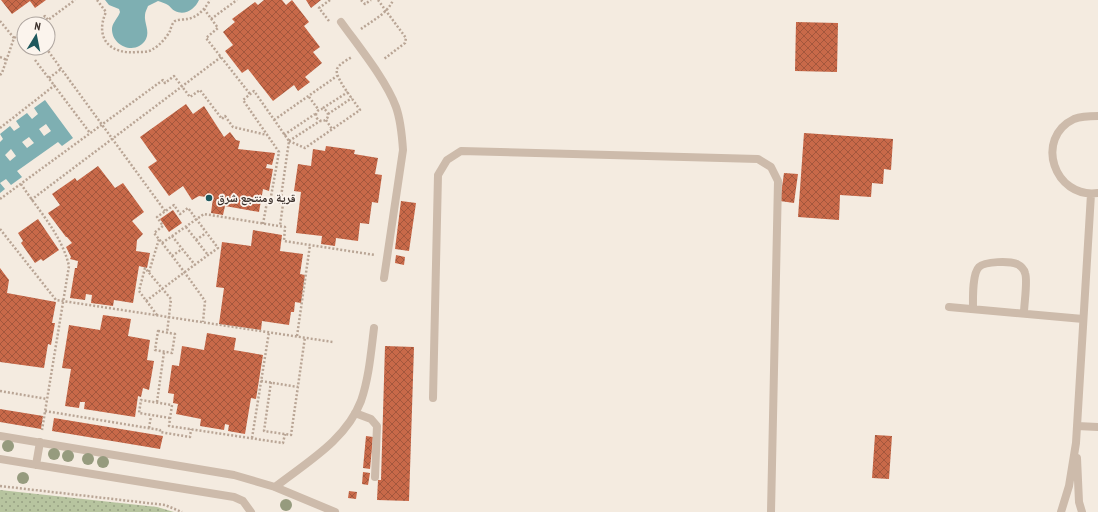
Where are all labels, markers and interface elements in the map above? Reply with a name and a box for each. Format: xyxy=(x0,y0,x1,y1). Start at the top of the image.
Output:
north arrow xyxy=(16,16,56,56)
text: N xyxy=(34,19,42,34)
place label: قرية ومنتجع شرق xyxy=(217,190,296,206)
marker: قرية ومنتجع شرق xyxy=(204,193,214,203)

